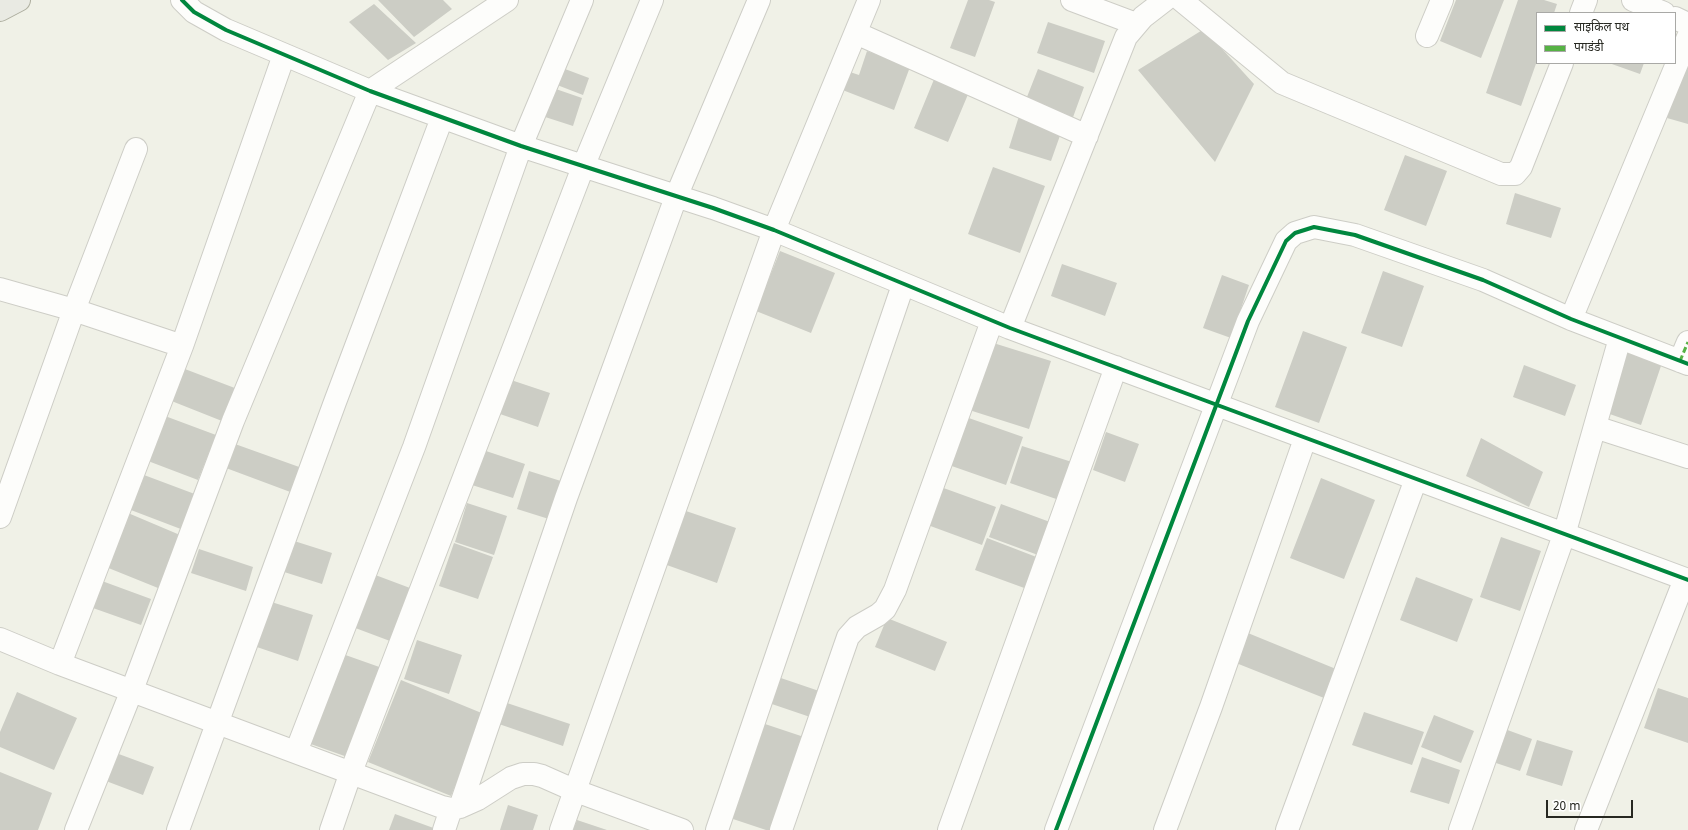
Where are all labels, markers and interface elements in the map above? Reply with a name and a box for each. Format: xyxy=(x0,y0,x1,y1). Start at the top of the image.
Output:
legend xyxy=(1536,12,1676,64)
text: साइकिल पथ xyxy=(1574,20,1629,36)
text: पगडंडी xyxy=(1574,40,1604,56)
scale bar xyxy=(1548,792,1635,818)
text: 20 m xyxy=(1553,799,1581,815)

